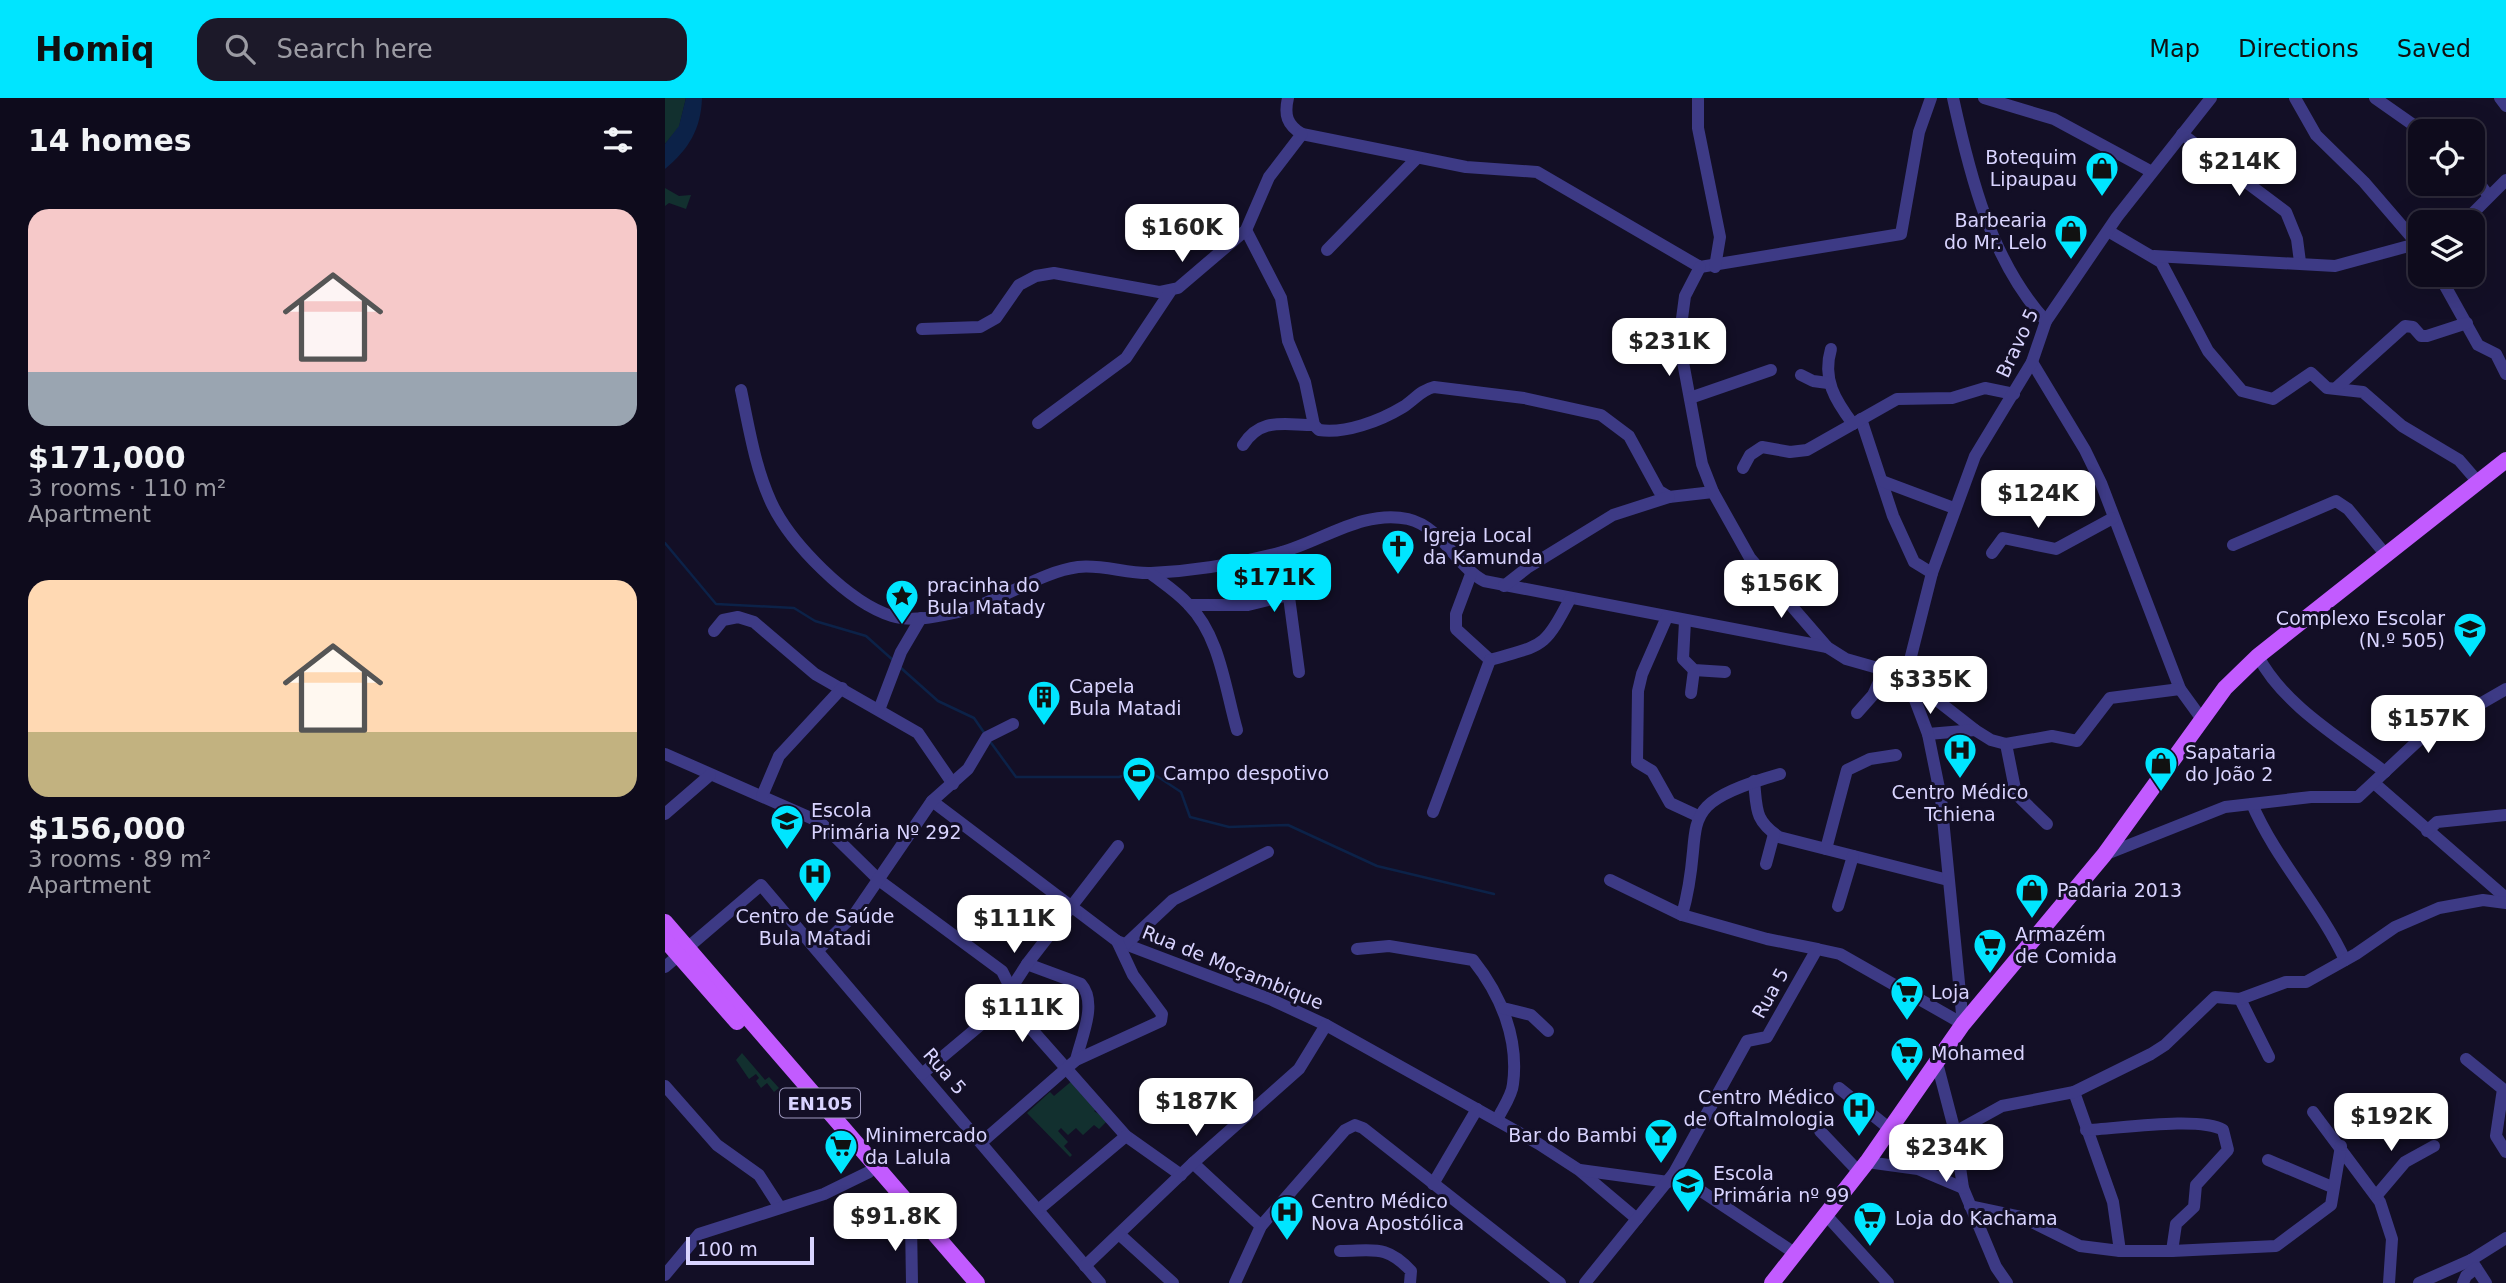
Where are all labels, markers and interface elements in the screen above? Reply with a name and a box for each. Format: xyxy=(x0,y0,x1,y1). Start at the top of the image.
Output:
search box xyxy=(197,18,687,81)
text: Homiq xyxy=(35,30,155,69)
icon: search xyxy=(221,30,259,68)
text: Search here xyxy=(277,34,433,64)
text: Map xyxy=(2149,35,2200,63)
text: Directions xyxy=(2238,35,2359,63)
text: Saved xyxy=(2397,35,2471,63)
map controls xyxy=(2408,119,2485,287)
button: locate xyxy=(2408,119,2485,196)
icon: filters xyxy=(599,121,637,159)
text: 14 homes xyxy=(28,123,192,158)
pin: $214K xyxy=(2190,139,2288,198)
place label: Botequim Lipaupau xyxy=(1985,146,2077,190)
text: $214K xyxy=(2198,148,2280,174)
shop icon: Botequim Lipaupau xyxy=(2083,149,2121,198)
pin: $160K xyxy=(1133,204,1231,264)
place label: Barbearia do Mr. Lelo xyxy=(1944,209,2047,253)
button: layers xyxy=(2408,210,2485,287)
shop icon: Barbearia do Mr. Lelo xyxy=(2052,212,2090,261)
text: $160K xyxy=(1141,214,1223,240)
icon: home xyxy=(270,254,396,380)
street label: Bravo 5 xyxy=(1991,305,2043,381)
pin: $231K xyxy=(1620,318,1718,378)
text: $231K xyxy=(1628,328,1710,354)
text: $171,000 xyxy=(28,440,186,475)
pin: $124K xyxy=(1989,470,2087,530)
text: 3 rooms · 110 m² xyxy=(28,475,226,501)
text: $124K xyxy=(1997,480,2079,506)
text: Apartment xyxy=(28,501,151,527)
place label: Igreja Local da Kamunda xyxy=(1423,524,1543,568)
church icon: Igreja Local da Kamunda xyxy=(1379,527,1417,576)
pin: $171K xyxy=(1225,554,1323,614)
pin: $156K xyxy=(1732,560,1830,620)
text: $171K xyxy=(1233,564,1315,590)
text: $156K xyxy=(1740,570,1822,596)
place label: pracinha do Bula Matady xyxy=(927,574,1045,618)
place icon: pracinha do Bula Matady xyxy=(883,577,921,626)
place label: Complexo Escolar (N.º 505) xyxy=(2276,607,2445,651)
school or university icon: Complexo Escolar (N.º 505) xyxy=(2451,610,2489,659)
icon: home xyxy=(270,625,396,751)
pin: $335K xyxy=(1881,656,1979,716)
text: $335K xyxy=(1889,666,1971,692)
place label: Capela Bula Matadi xyxy=(1069,675,1182,719)
building icon: Capela Bula Matadi xyxy=(1025,678,1063,727)
pin: $157K xyxy=(2379,696,2477,755)
text: $157K xyxy=(2387,705,2469,731)
hospital icon: Centro Médico Tchiena xyxy=(1941,731,1979,780)
place label: Sapataria do João 2 xyxy=(2185,741,2276,785)
shop icon: Sapataria do João 2 xyxy=(2142,744,2180,793)
sports icon: Campo despotivo xyxy=(1120,754,1158,803)
place label: Campo despotivo xyxy=(1163,762,1329,784)
place label: Centro Médico Tchiena xyxy=(1892,781,2029,825)
place label: Escola Primária Nº 292 xyxy=(811,799,962,843)
school or university icon: Escola Primária Nº 292 xyxy=(768,802,806,851)
text: $156,000 xyxy=(28,811,186,846)
text: 3 rooms · 89 m² xyxy=(28,846,212,872)
hospital icon: Centro de Saúde Bula Matadi xyxy=(796,855,834,904)
shop icon: Padaria 2013 xyxy=(2013,871,2051,920)
text: Apartment xyxy=(28,872,151,898)
place label: Padaria 2013 xyxy=(2057,879,2182,901)
pin: $111K xyxy=(965,896,1063,955)
place label: Centro de Saúde Bula Matadi xyxy=(736,905,894,949)
text: $111K xyxy=(973,905,1055,931)
street label: Rua de Moçambique xyxy=(1139,921,1327,1013)
place label: Armazém de Comida xyxy=(2015,923,2117,967)
supermarket icon: Armazém de Comida xyxy=(1971,926,2009,975)
street label: Rua 5 xyxy=(1747,964,1793,1022)
supermarket icon: Loja xyxy=(1888,973,1926,1022)
place label: Loja xyxy=(1931,981,1970,1003)
pin: $111K xyxy=(973,984,1071,1044)
text: $111K xyxy=(981,994,1063,1020)
supermarket icon: Mohamed xyxy=(1888,1034,1926,1083)
place label: Mohamed xyxy=(1931,1042,2025,1064)
street label: Rua 5 xyxy=(919,1043,971,1099)
pin: $187K xyxy=(1147,1079,1245,1138)
place label: Centro Médico de Oftalmologia xyxy=(1684,1086,1835,1130)
road number: EN105 xyxy=(780,1088,860,1118)
text: $187K xyxy=(1155,1088,1237,1114)
hospital icon: Centro Médico de Oftalmologia xyxy=(1840,1089,1878,1138)
pin: $192K xyxy=(2342,1094,2440,1153)
text: $192K xyxy=(2350,1103,2432,1129)
bar icon: Bar do Bambi xyxy=(1642,1116,1680,1165)
place label: Minimercado da Lalula xyxy=(865,1124,987,1168)
place label: Bar do Bambi xyxy=(1508,1124,1637,1146)
pin: $234K xyxy=(1897,1124,1995,1184)
supermarket icon: Minimercado da Lalula xyxy=(822,1127,860,1176)
text: $234K xyxy=(1905,1134,1987,1160)
place label: Escola Primária nº 99 xyxy=(1713,1162,1849,1206)
school or university icon: Escola Primária nº 99 xyxy=(1669,1165,1707,1214)
place label: Centro Médico Nova Apostólica xyxy=(1311,1190,1464,1234)
hospital icon: Centro Médico Nova Apostólica xyxy=(1268,1193,1306,1242)
pin: $91.8K xyxy=(838,1194,952,1253)
supermarket icon: Loja do Kachama xyxy=(1851,1199,1889,1248)
text: $91.8K xyxy=(850,1203,940,1229)
place label: Loja do Kachama xyxy=(1895,1207,2058,1229)
scale bar xyxy=(686,1234,814,1266)
text: 100 m xyxy=(697,1238,758,1260)

